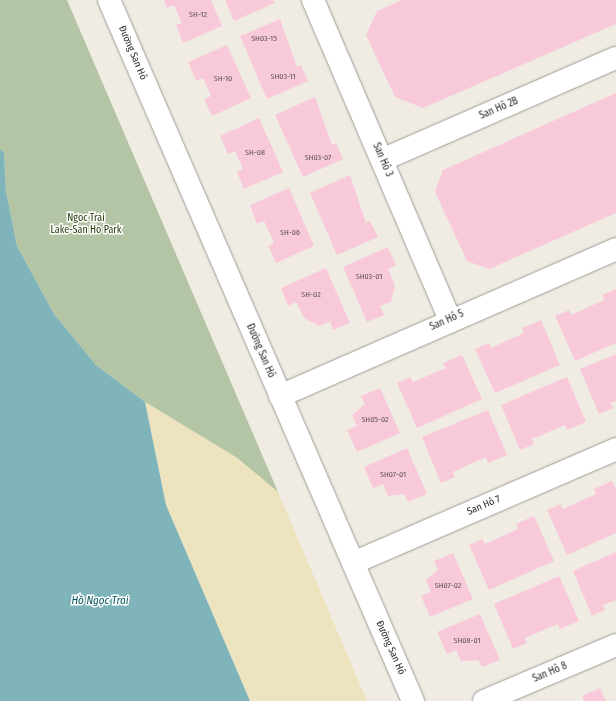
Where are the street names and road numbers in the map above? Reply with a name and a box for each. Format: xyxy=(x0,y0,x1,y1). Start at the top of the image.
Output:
street label: Đường San Hô xyxy=(115,24,149,82)
street label: San Hô 2B xyxy=(478,95,520,123)
street label: San Hô 3 xyxy=(370,141,394,179)
street label: San Hô 5 xyxy=(428,308,466,334)
street label: Đường San Hô xyxy=(243,322,277,380)
street label: San Hô 7 xyxy=(465,494,503,518)
street label: Đường San Hô xyxy=(373,619,407,677)
street label: San Hô 8 xyxy=(531,660,569,686)

